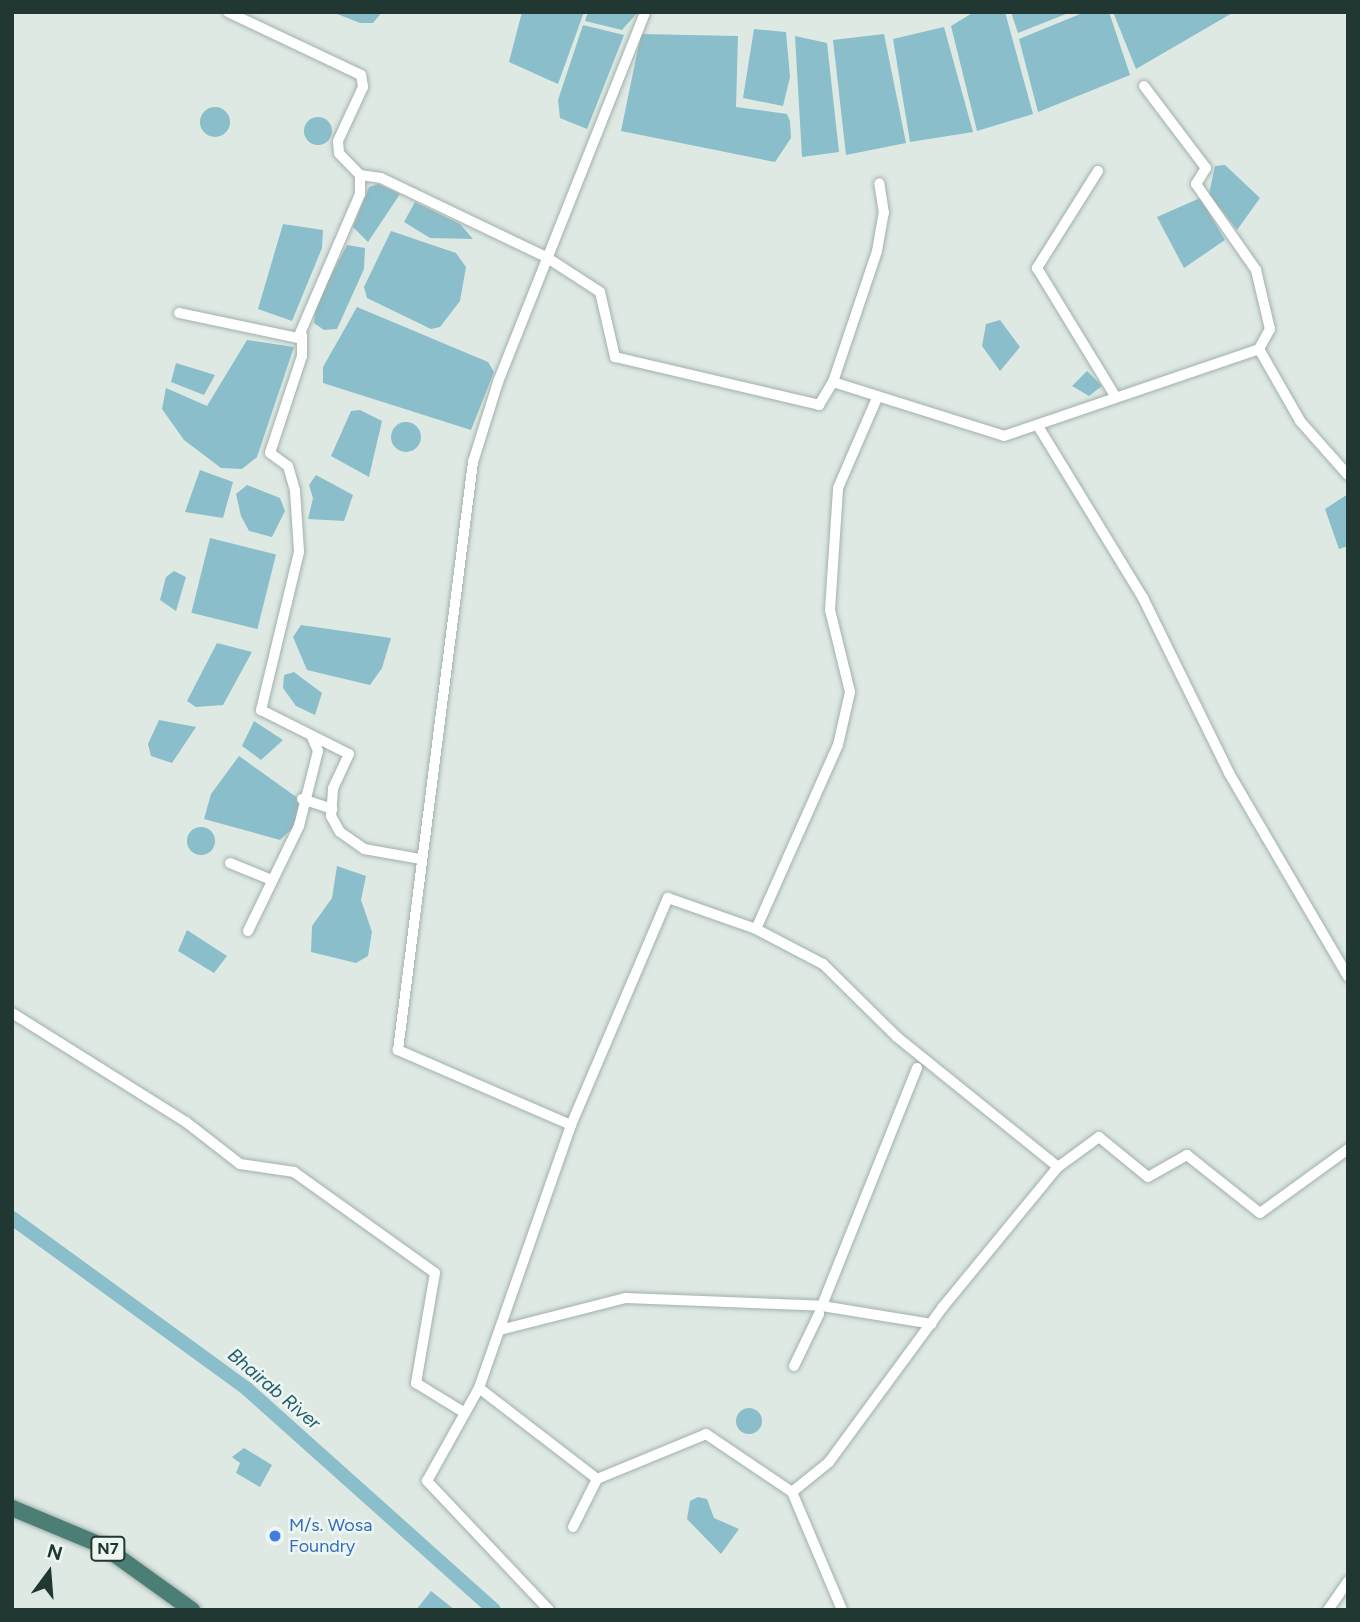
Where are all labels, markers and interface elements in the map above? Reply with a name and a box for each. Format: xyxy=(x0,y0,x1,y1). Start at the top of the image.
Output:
water label: Bhairab River xyxy=(223,1344,325,1434)
place label: M/s. Wosa Foundry xyxy=(289,1515,372,1558)
marker: M/s. Wosa Foundry xyxy=(267,1528,283,1544)
road number: N7 xyxy=(89,1536,127,1562)
north arrow xyxy=(14,1538,84,1608)
text: N xyxy=(45,1539,65,1565)

